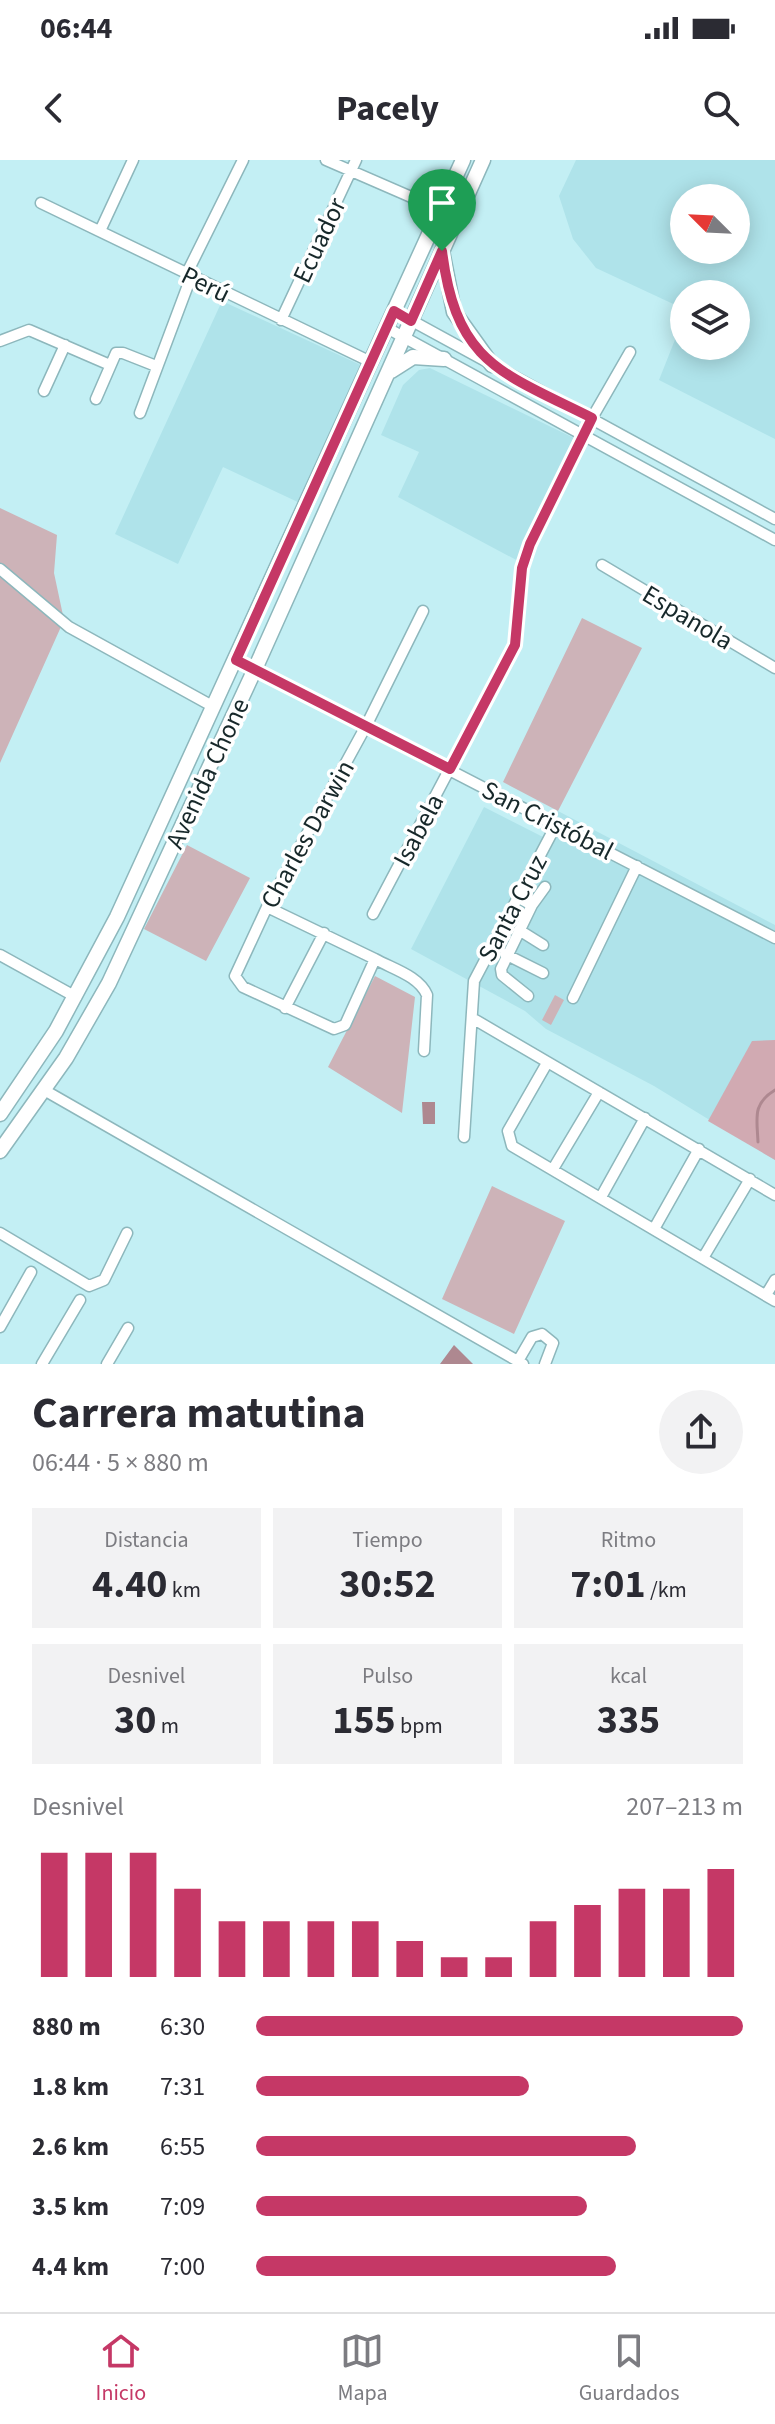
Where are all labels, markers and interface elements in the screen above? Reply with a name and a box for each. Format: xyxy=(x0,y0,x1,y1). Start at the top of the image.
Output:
text: 06:44 xyxy=(40,7,112,50)
text: Pacely xyxy=(336,83,439,134)
icon: back xyxy=(32,86,76,130)
icon: search xyxy=(699,86,743,130)
pin xyxy=(408,169,476,251)
icon: arrive xyxy=(420,181,464,225)
north arrow xyxy=(670,184,750,264)
map controls xyxy=(670,184,750,360)
street label: Ecuador xyxy=(284,191,356,289)
street label: Perú xyxy=(175,257,236,312)
button: layers xyxy=(670,280,750,360)
street label: Espanola xyxy=(635,576,740,659)
street label: Avenida Chone xyxy=(156,692,259,855)
street label: Charles Darwin xyxy=(251,753,364,915)
street label: San Cristóbal xyxy=(476,771,620,869)
street label: Isabela xyxy=(384,787,453,873)
street label: Santa Cruz xyxy=(469,848,556,968)
text: Carrera matutina xyxy=(32,1382,366,1445)
button: share xyxy=(659,1390,743,1474)
text: 06:44 · 5 × 880 m xyxy=(32,1444,209,1481)
text: Distancia xyxy=(104,1524,189,1556)
text: Tiempo xyxy=(352,1524,423,1556)
text: Ritmo xyxy=(601,1524,656,1556)
text: 4.40 xyxy=(92,1556,167,1613)
text: 30:52 xyxy=(339,1556,436,1613)
text: 7:01 xyxy=(570,1556,646,1613)
text: km xyxy=(167,1574,201,1606)
text: /km xyxy=(646,1574,687,1606)
text: Desnivel xyxy=(108,1660,185,1692)
text: Pulso xyxy=(362,1660,413,1692)
text: kcal xyxy=(610,1660,647,1692)
text: 30 xyxy=(114,1692,156,1749)
text: 155 xyxy=(332,1692,396,1749)
text: 335 xyxy=(597,1692,660,1749)
text: m xyxy=(156,1710,179,1742)
text: bpm xyxy=(396,1710,443,1742)
text: Desnivel xyxy=(32,1788,124,1825)
text: 207–213 m xyxy=(626,1788,743,1825)
text: 880 m xyxy=(32,2008,101,2045)
text: 6:30 xyxy=(160,2008,205,2045)
text: 1.8 km xyxy=(32,2068,109,2105)
text: 7:31 xyxy=(160,2068,205,2105)
text: 2.6 km xyxy=(32,2128,109,2165)
text: 6:55 xyxy=(160,2128,205,2165)
text: 3.5 km xyxy=(32,2188,109,2225)
text: 7:09 xyxy=(160,2188,205,2225)
text: 4.4 km xyxy=(32,2248,109,2285)
text: 7:00 xyxy=(160,2248,205,2285)
tab: Inicio xyxy=(96,2329,146,2409)
tab: Mapa xyxy=(337,2329,388,2409)
tab: Guardados xyxy=(579,2329,679,2409)

